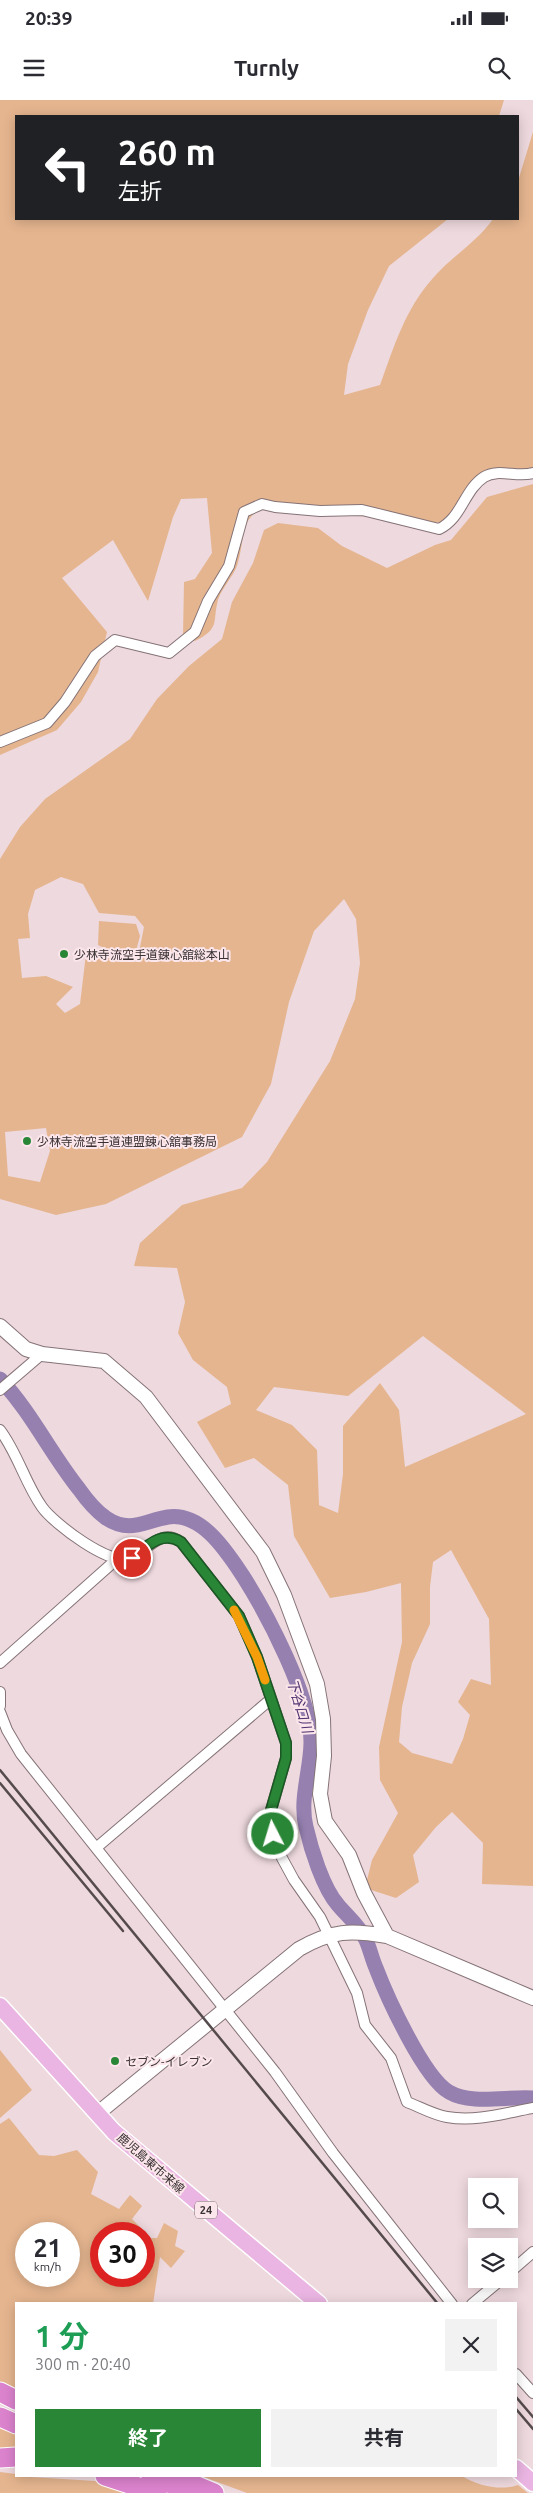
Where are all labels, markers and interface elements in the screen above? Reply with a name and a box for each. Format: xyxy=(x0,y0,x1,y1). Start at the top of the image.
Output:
text: 20:39 xyxy=(25,7,73,29)
icon: menu xyxy=(20,54,48,82)
icon: search xyxy=(485,54,513,82)
text: Turnly xyxy=(234,55,299,80)
text: 260 m xyxy=(118,132,216,172)
icon: left xyxy=(35,135,100,200)
text: 左折 xyxy=(118,178,162,203)
marker: 少林寺流空手道錬心舘総本山 xyxy=(58,948,70,960)
place label: 少林寺流空手道錬心舘総本山 xyxy=(74,948,230,961)
marker: 少林寺流空手道連盟錬心舘事務局 xyxy=(21,1135,33,1147)
place label: 少林寺流空手道連盟錬心舘事務局 xyxy=(37,1135,217,1148)
pin xyxy=(111,1537,153,1579)
icon: arrive xyxy=(118,1544,146,1572)
water label: 下谷口川 xyxy=(284,1677,316,1737)
position arrow xyxy=(246,1807,298,1859)
marker: セブン-イレブン xyxy=(109,2055,121,2067)
place label: セブン-イレブン xyxy=(125,2055,212,2068)
street label: 鹿児島東市来線 xyxy=(115,2131,187,2195)
map controls xyxy=(468,2178,518,2288)
button: search xyxy=(468,2178,518,2228)
road number: 24 xyxy=(195,2202,217,2218)
speed limit sign: 30 xyxy=(90,2222,155,2287)
text: 21 xyxy=(33,2234,62,2262)
button: layers xyxy=(468,2238,518,2288)
text: km/h xyxy=(34,2260,61,2273)
text: 1 分 xyxy=(35,2319,89,2353)
button: close xyxy=(445,2319,497,2371)
text: 300 m · 20:40 xyxy=(35,2355,131,2373)
button: 終了 xyxy=(35,2409,261,2467)
button: 共有 xyxy=(271,2409,497,2467)

